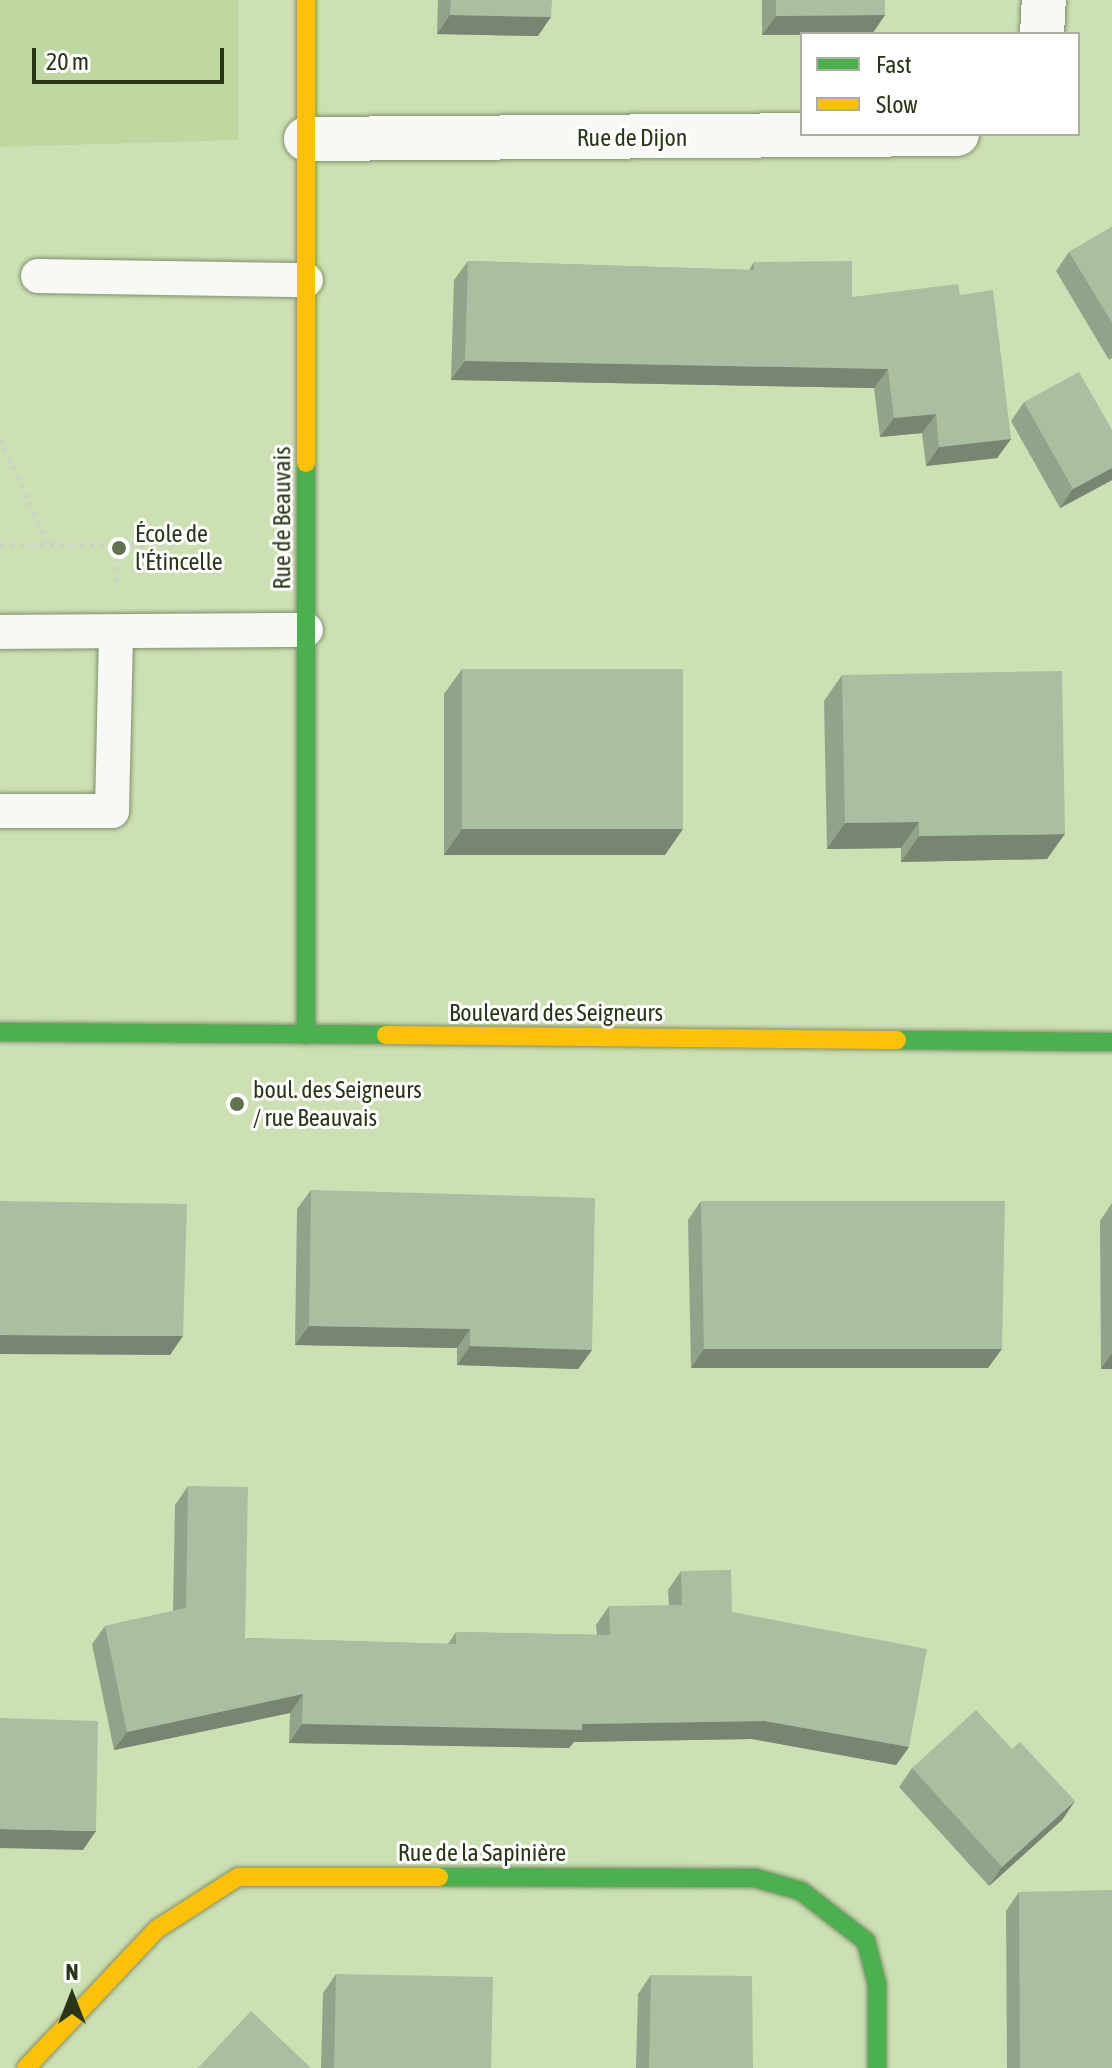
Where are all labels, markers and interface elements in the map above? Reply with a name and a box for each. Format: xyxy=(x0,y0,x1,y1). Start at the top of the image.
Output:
scale bar xyxy=(36,32,228,82)
legend xyxy=(800,32,1080,136)
text: 20 m xyxy=(46,48,89,75)
text: Fast xyxy=(876,51,912,78)
text: Slow xyxy=(876,91,918,118)
street label: Rue de Dijon xyxy=(577,124,687,152)
street label: Rue de Beauvais xyxy=(268,446,296,590)
place label: École de l'Étincelle xyxy=(135,520,223,576)
marker: École de l'Étincelle xyxy=(110,539,128,557)
street label: Boulevard des Seigneurs xyxy=(449,999,663,1027)
place label: boul. des Seigneurs / rue Beauvais xyxy=(253,1076,422,1132)
marker: boul. des Seigneurs / rue Beauvais xyxy=(228,1095,246,1113)
street label: Rue de la Sapinière xyxy=(398,1839,566,1867)
north arrow xyxy=(32,1956,112,2036)
text: N xyxy=(66,1959,78,1985)

